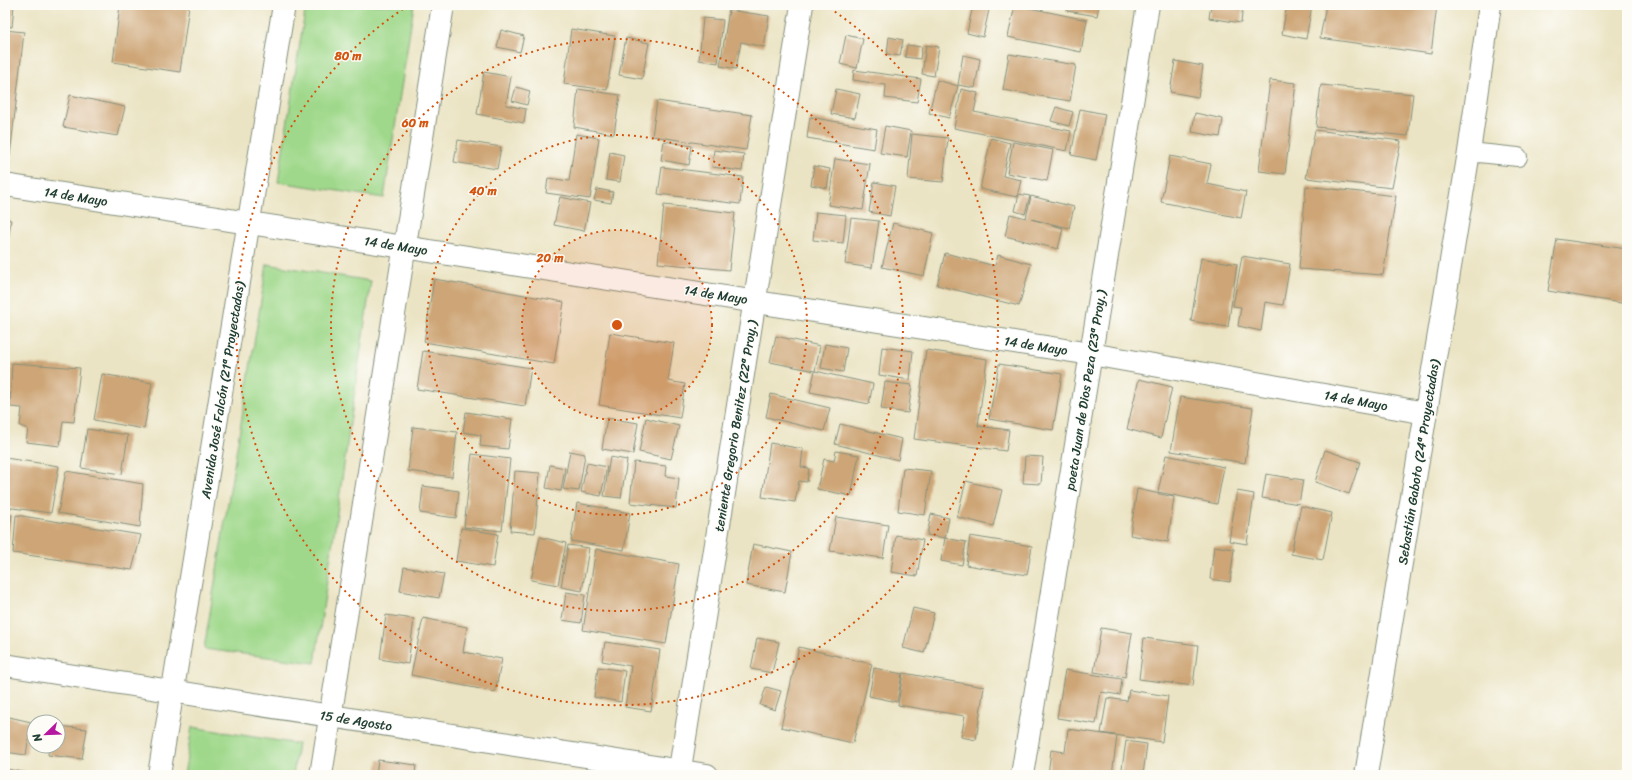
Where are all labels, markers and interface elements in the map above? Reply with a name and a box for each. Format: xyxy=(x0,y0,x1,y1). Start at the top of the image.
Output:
text: 80 m xyxy=(333,45,362,67)
text: 60 m xyxy=(401,112,429,134)
street label: 14 de Mayo xyxy=(42,180,110,213)
text: 40 m xyxy=(468,180,497,202)
street label: 14 de Mayo xyxy=(362,229,430,262)
text: 20 m xyxy=(536,247,564,269)
street label: 14 de Mayo xyxy=(682,278,750,311)
street label: Avenida José Falcón (21ª Proyectadas) xyxy=(194,279,251,501)
street label: poeta Juan de Dios Peza (23ª Proy.) xyxy=(1058,287,1113,493)
street label: teniente Gregorio Benitez (22ª Proy.) xyxy=(707,317,764,533)
centre of rings xyxy=(610,318,624,332)
street label: 14 de Mayo xyxy=(1002,329,1070,362)
street label: Sebastián Gaboto (24ª Proyectadas) xyxy=(1391,356,1446,566)
street label: 14 de Mayo xyxy=(1322,384,1390,417)
street label: 15 de Agosto xyxy=(318,703,394,738)
north arrow xyxy=(26,714,66,754)
text: N xyxy=(27,730,48,746)

